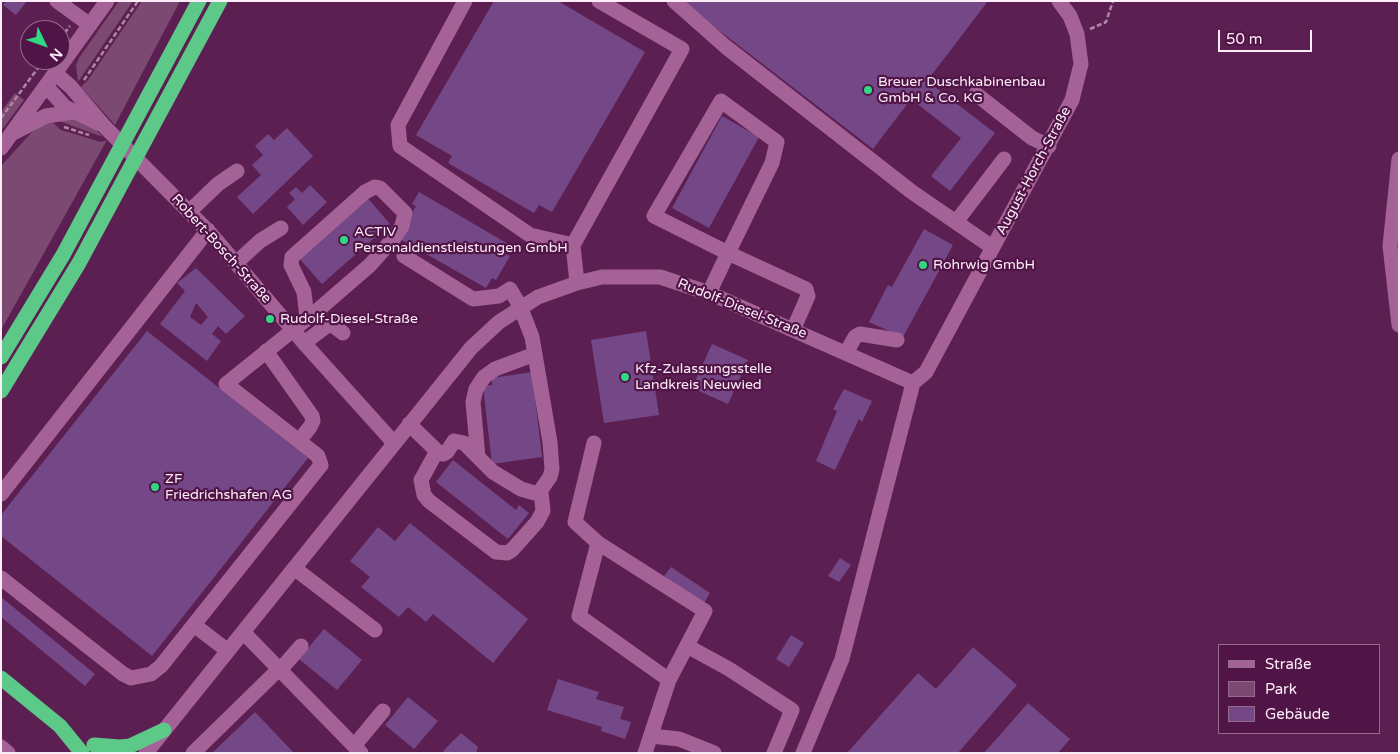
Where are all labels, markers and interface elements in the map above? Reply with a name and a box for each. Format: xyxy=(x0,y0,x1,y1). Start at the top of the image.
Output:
north arrow xyxy=(20,20,70,70)
scale bar xyxy=(1220,20,1314,52)
text: 50 m xyxy=(1226,30,1263,48)
text: N xyxy=(46,45,66,65)
place label: Breuer Duschkabinenbau GmbH & Co. KG xyxy=(878,74,1046,106)
marker: Breuer Duschkabinenbau GmbH & Co. KG xyxy=(862,84,874,96)
street label: August-Horch-Straße xyxy=(993,104,1075,238)
street label: Robert-Bosch-Straße xyxy=(167,191,275,307)
place label: ACTIV Personaldienstleistungen GmbH xyxy=(354,224,568,256)
marker: ACTIV Personaldienstleistungen GmbH xyxy=(338,234,350,246)
place label: Rohrwig GmbH xyxy=(933,257,1035,273)
marker: Rohrwig GmbH xyxy=(917,259,929,271)
street label: Rudolf-Diesel-Straße xyxy=(675,275,809,343)
place label: Rudolf-Diesel-Straße xyxy=(280,311,418,327)
marker: Rudolf-Diesel-Straße xyxy=(264,313,276,325)
place label: Kfz-Zulassungsstelle Landkreis Neuwied xyxy=(635,361,772,394)
marker: Kfz-Zulassungsstelle Landkreis Neuwied xyxy=(619,371,631,383)
place label: ZF Friedrichshafen AG xyxy=(165,471,292,504)
marker: ZF Friedrichshafen AG xyxy=(149,481,161,493)
legend xyxy=(1218,644,1380,734)
text: Straße xyxy=(1265,655,1311,673)
text: Park xyxy=(1265,680,1297,698)
text: Gebäude xyxy=(1265,705,1330,723)

